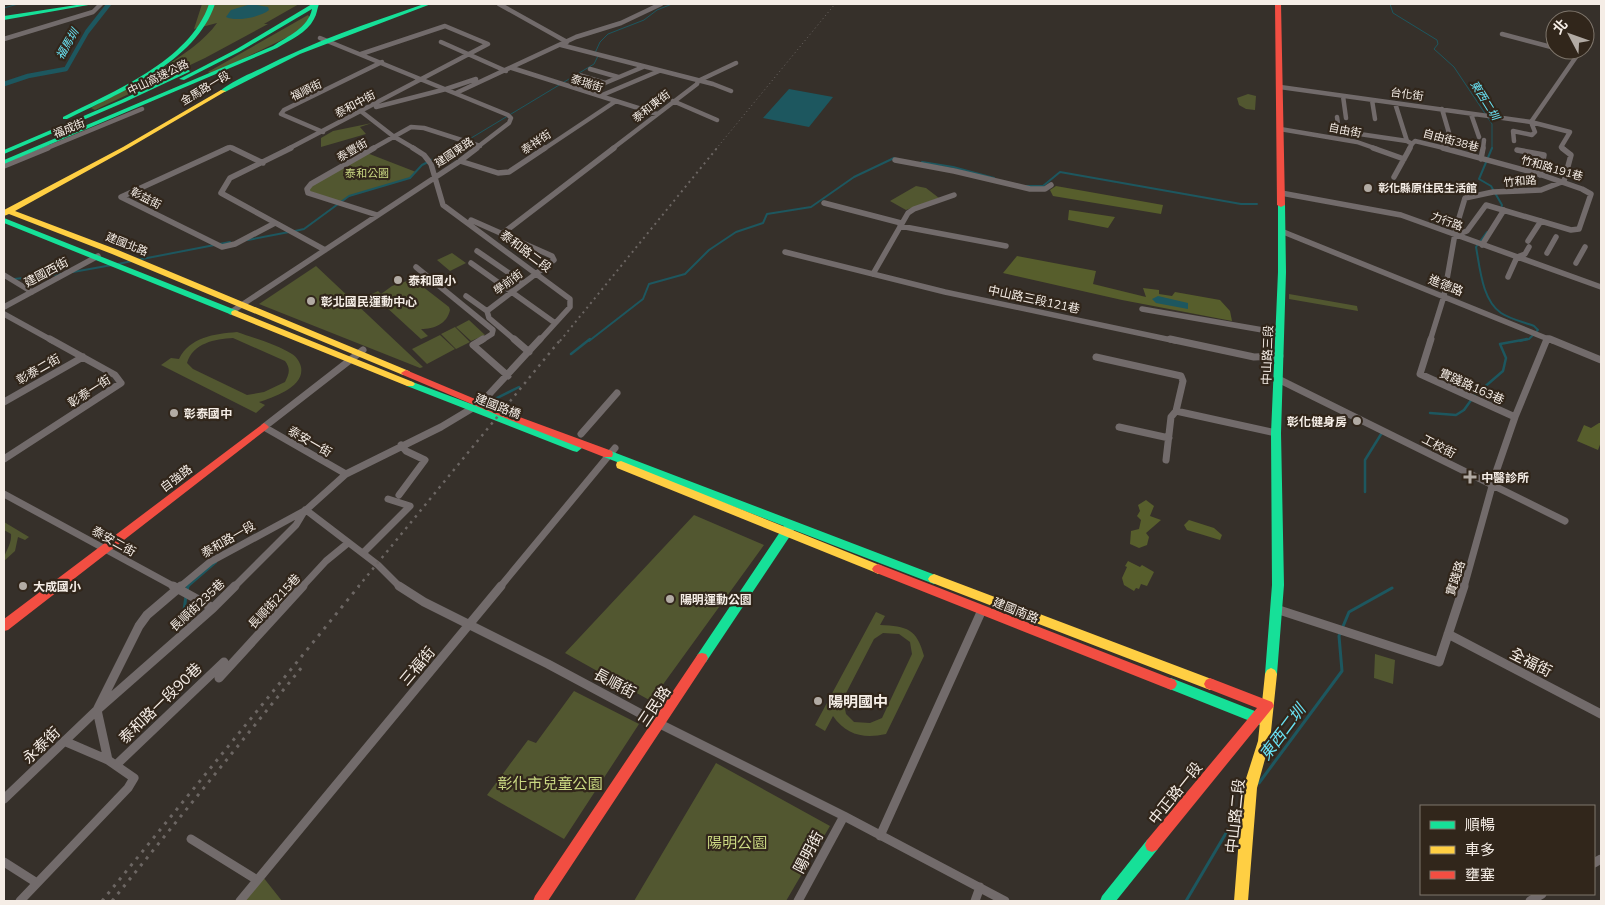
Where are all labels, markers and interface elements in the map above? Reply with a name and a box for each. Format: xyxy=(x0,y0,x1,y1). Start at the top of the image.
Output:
north arrow xyxy=(1545,10,1595,60)
text: 北 xyxy=(1549,15,1572,38)
water label: 福馬圳 xyxy=(53,24,82,62)
street label: 中山高速公路 xyxy=(125,56,191,98)
street label: 金馬路一段 xyxy=(178,68,232,108)
street label: 泰瑞街 xyxy=(569,71,605,95)
street label: 福順街 xyxy=(288,76,324,104)
water label: 東西二圳 xyxy=(1467,78,1504,124)
street label: 台化街 xyxy=(1390,85,1424,103)
street label: 泰和中街 xyxy=(332,87,378,121)
street label: 泰和東街 xyxy=(629,87,673,125)
street label: 福成街 xyxy=(51,115,87,141)
street label: 自由街 xyxy=(1327,120,1363,140)
street label: 自由街38巷 xyxy=(1422,126,1480,154)
street label: 泰祥街 xyxy=(518,127,554,157)
street label: 建國東路 xyxy=(432,134,476,170)
street label: 泰豐街 xyxy=(334,136,370,164)
street label: 竹和路191巷 xyxy=(1520,153,1584,183)
park label: 泰和公園 xyxy=(345,166,389,180)
street label: 竹和路 xyxy=(1503,173,1537,189)
place label: 彰化縣原住民生活館 xyxy=(1378,181,1477,195)
marker: 彰化縣原住民生活館 xyxy=(1362,182,1374,194)
street label: 彰益街 xyxy=(128,184,164,212)
street label: 力行路 xyxy=(1429,209,1465,233)
street label: 泰和路二段 xyxy=(498,227,554,275)
street label: 建國北路 xyxy=(104,229,150,259)
street label: 建國西街 xyxy=(21,254,71,290)
street label: 學前街 xyxy=(491,266,525,298)
street label: 進德路 xyxy=(1426,271,1466,299)
place label: 泰和國小 xyxy=(408,273,456,288)
marker: 泰和國小 xyxy=(392,274,404,286)
street label: 中山路三段121巷 xyxy=(987,282,1081,316)
place label: 彰北國民運動中心 xyxy=(321,294,417,309)
marker: 彰北國民運動中心 xyxy=(305,295,317,307)
street label: 中山路三段 xyxy=(1258,325,1276,385)
street label: 彰泰二街 xyxy=(13,351,63,387)
street label: 實踐路163巷 xyxy=(1437,365,1507,407)
street label: 彰泰一街 xyxy=(65,372,113,410)
street label: 建國路橋 xyxy=(473,390,523,422)
place label: 彰泰國中 xyxy=(184,406,232,421)
marker: 彰泰國中 xyxy=(168,407,180,419)
place label: 彰化健身房 xyxy=(1287,414,1347,429)
marker: 彰化健身房 xyxy=(1351,415,1363,427)
street label: 泰安一街 xyxy=(285,423,335,459)
street label: 工校街 xyxy=(1420,431,1458,461)
street label: 自強路 xyxy=(157,461,195,495)
marker: 中醫診所 xyxy=(1463,470,1477,484)
place label: 中醫診所 xyxy=(1481,470,1529,485)
street label: 泰和路一段 xyxy=(198,518,258,560)
street label: 泰安二街 xyxy=(89,523,139,559)
street label: 實踐路 xyxy=(1442,559,1468,597)
street label: 長順街215巷 xyxy=(245,570,303,632)
street label: 長順街235巷 xyxy=(166,576,228,634)
place label: 大成國小 xyxy=(33,579,81,594)
marker: 大成國小 xyxy=(17,580,29,592)
place label: 陽明運動公園 xyxy=(680,592,752,607)
marker: 陽明運動公園 xyxy=(664,593,676,605)
street label: 建國南路 xyxy=(991,594,1041,626)
street label: 三福街 xyxy=(395,643,439,689)
street label: 全福街 xyxy=(1507,643,1555,681)
street label: 泰和路一段90巷 xyxy=(115,659,205,747)
street label: 長順街 xyxy=(591,664,639,702)
street label: 三民路 xyxy=(634,682,674,730)
place label: 陽明國中 xyxy=(828,692,888,711)
marker: 陽明國中 xyxy=(812,695,824,707)
water label: 東西二圳 xyxy=(1255,699,1310,764)
street label: 永泰街 xyxy=(18,723,64,767)
street label: 中正路一段 xyxy=(1144,758,1206,828)
park label: 彰化市兒童公園 xyxy=(497,774,603,793)
street label: 中山路二段 xyxy=(1222,778,1248,854)
legend xyxy=(1420,805,1595,895)
text: 順暢 xyxy=(1465,815,1495,834)
street label: 陽明街 xyxy=(789,828,827,876)
park label: 陽明公園 xyxy=(707,833,767,852)
text: 車多 xyxy=(1465,840,1495,859)
text: 壅塞 xyxy=(1465,865,1495,884)

